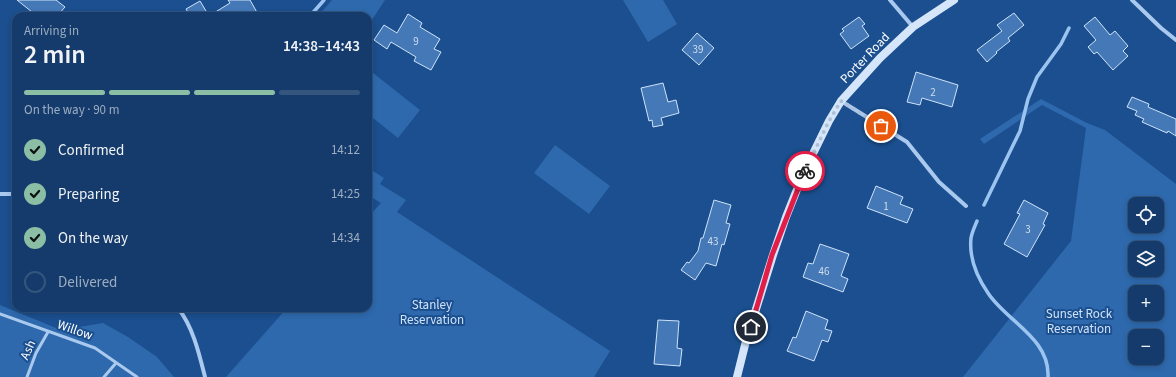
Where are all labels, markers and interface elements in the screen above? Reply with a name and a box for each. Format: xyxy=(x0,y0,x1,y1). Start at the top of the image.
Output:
text: Arriving in xyxy=(24,22,79,40)
street label: Porter Road xyxy=(836,29,894,87)
house number: 9 xyxy=(413,34,419,49)
text: 2 min xyxy=(24,36,86,73)
text: 14:38–14:43 xyxy=(283,36,360,57)
house number: 39 xyxy=(693,42,703,57)
house number: 2 xyxy=(930,85,936,100)
text: On the way · 90 m xyxy=(24,101,119,119)
pin xyxy=(864,109,898,143)
icon: bag xyxy=(870,115,892,137)
icon: check xyxy=(24,139,46,161)
text: Confirmed xyxy=(58,140,124,161)
text: 14:12 xyxy=(331,141,360,159)
courier xyxy=(785,151,825,191)
icon: bike xyxy=(794,160,816,182)
icon: check xyxy=(24,183,46,205)
text: Preparing xyxy=(58,184,119,205)
text: 14:25 xyxy=(331,185,360,203)
map controls xyxy=(1128,197,1164,365)
button: locate xyxy=(1128,197,1164,233)
house number: 1 xyxy=(883,199,889,214)
house number: 3 xyxy=(1025,222,1031,237)
icon: check xyxy=(24,227,46,249)
text: On the way xyxy=(58,228,128,249)
text: 14:34 xyxy=(331,229,360,247)
house number: 43 xyxy=(708,234,718,249)
button: layers xyxy=(1128,241,1164,277)
house number: 46 xyxy=(819,264,830,279)
text: Delivered xyxy=(58,272,117,293)
button: + xyxy=(1128,285,1164,321)
park label: Stanley Reservation xyxy=(400,296,464,329)
park label: Sunset Rock Reservation xyxy=(1046,305,1113,338)
pin xyxy=(734,310,768,344)
street label: Willow xyxy=(55,316,96,345)
icon: home xyxy=(740,316,762,338)
button: − xyxy=(1128,329,1164,365)
street label: Ash xyxy=(16,337,40,363)

